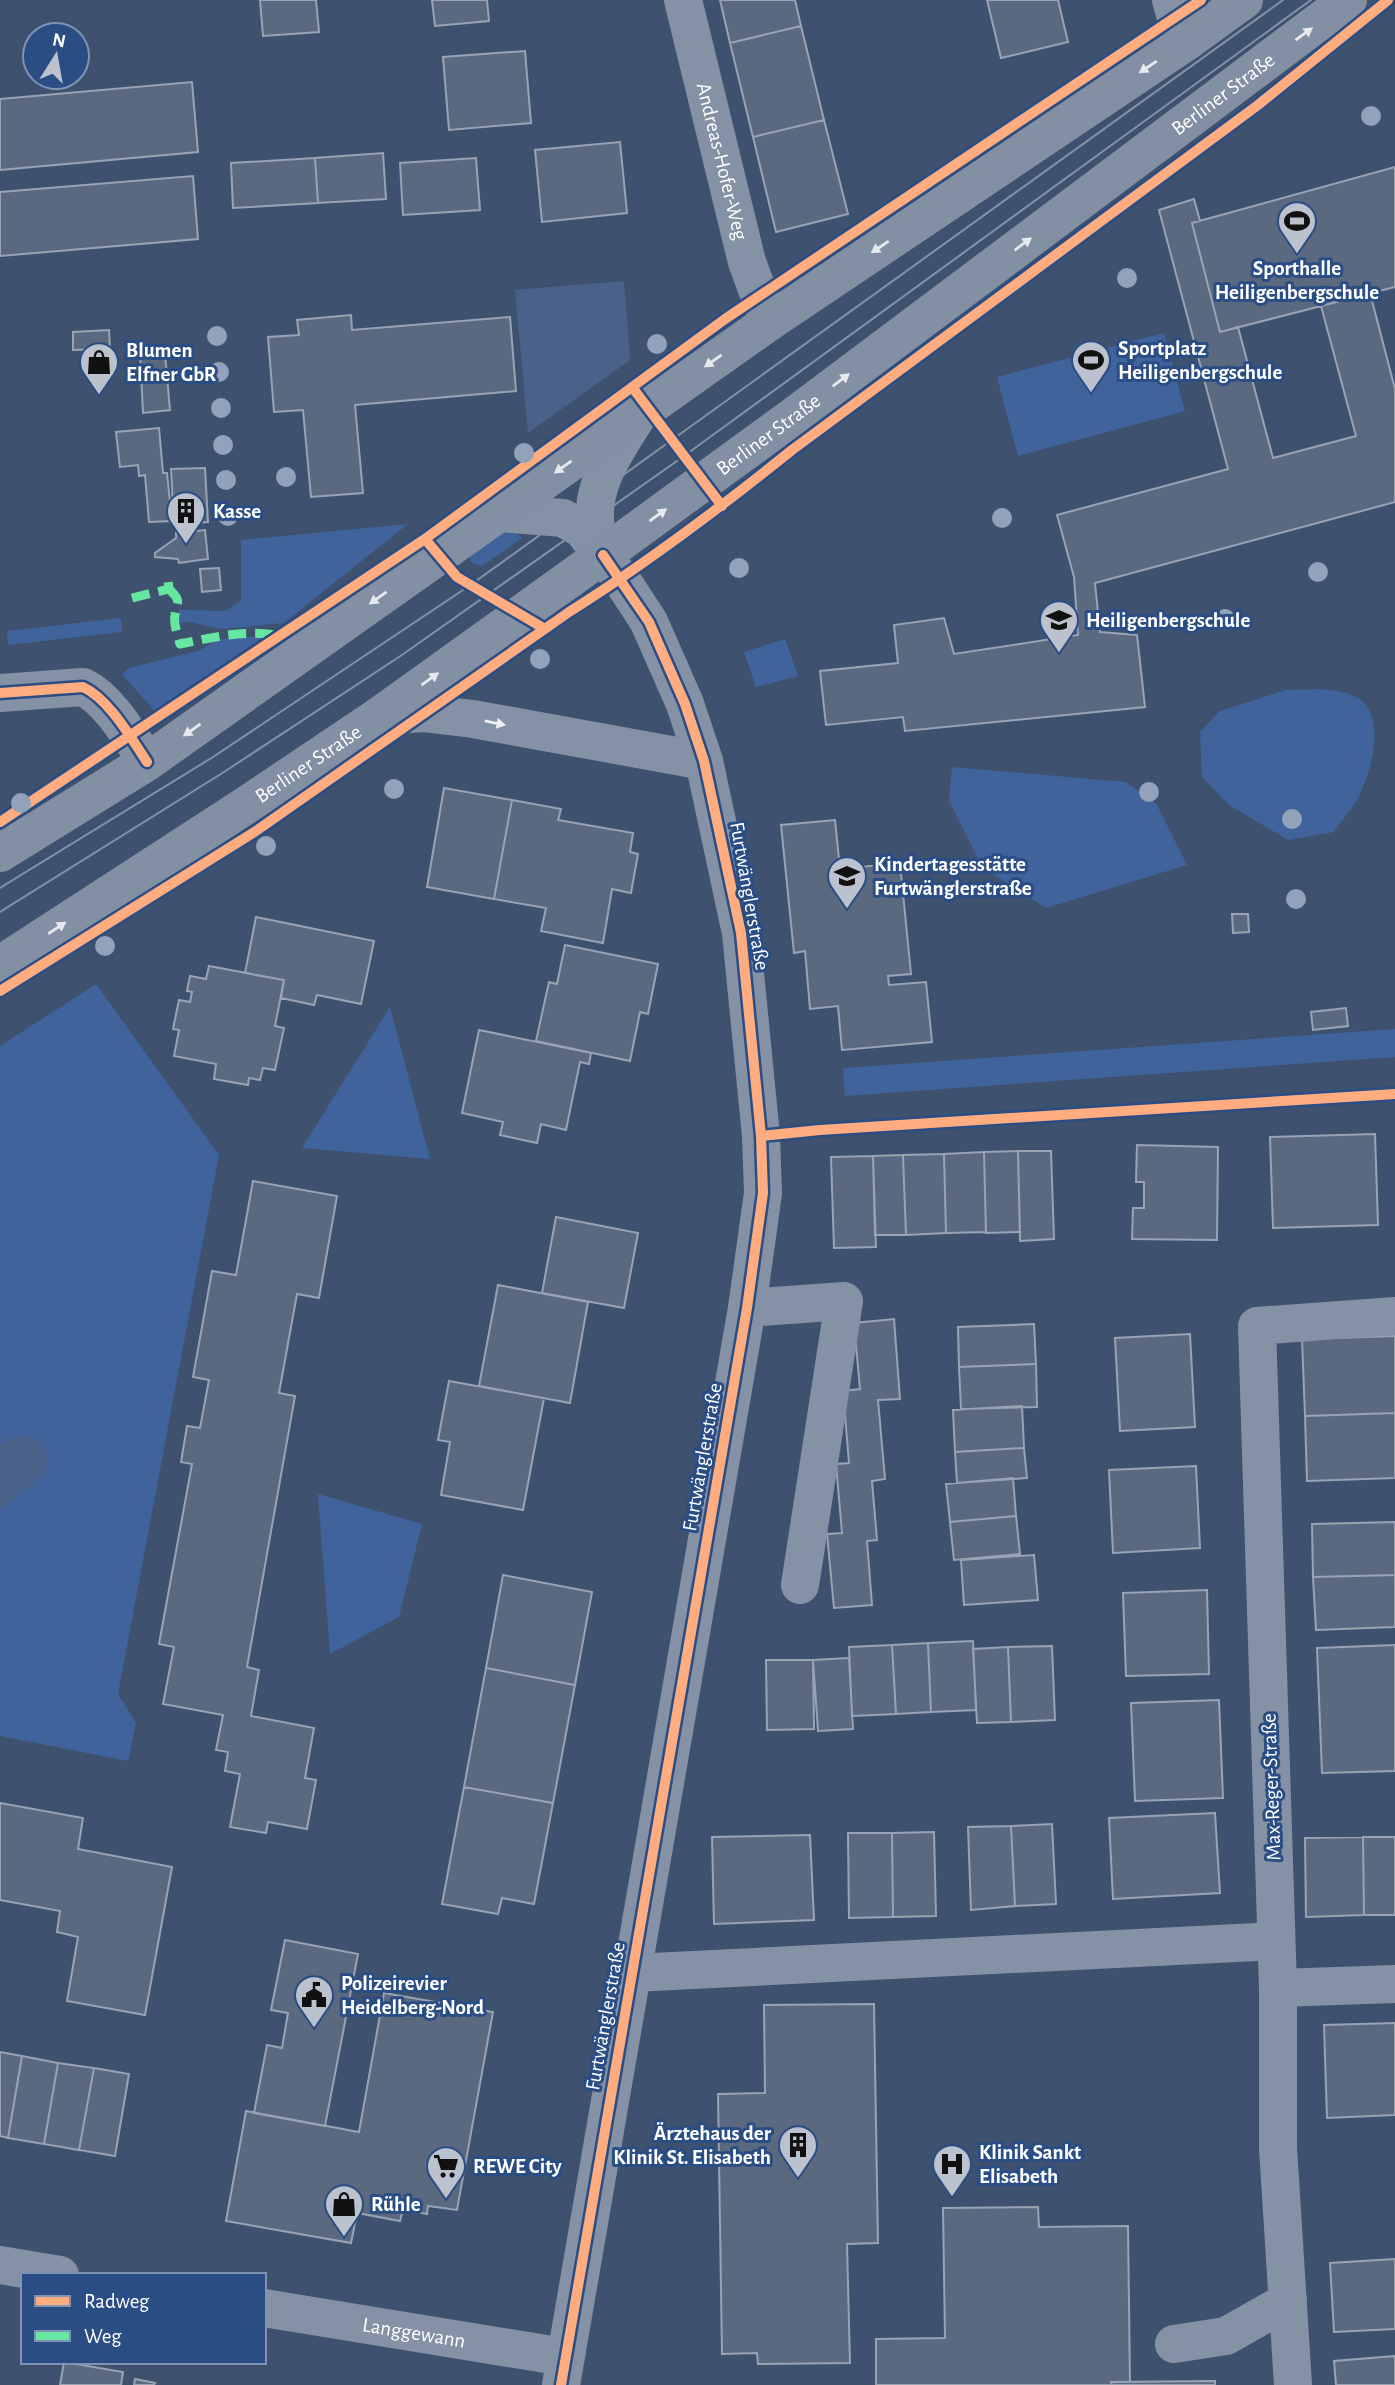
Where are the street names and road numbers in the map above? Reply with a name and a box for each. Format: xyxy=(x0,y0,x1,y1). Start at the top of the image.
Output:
street label: Berliner Straße xyxy=(1168,49,1279,140)
street label: Andreas-Hofer-Weg xyxy=(693,81,751,243)
street label: Berliner Straße xyxy=(713,390,824,480)
street label: Berliner Straße xyxy=(251,721,365,807)
street label: Furtwänglerstraße xyxy=(726,820,773,972)
street label: Furtwänglerstraße xyxy=(679,1381,726,1533)
street label: Max-Reger-Straße xyxy=(1258,1713,1285,1861)
street label: Furtwänglerstraße xyxy=(582,1940,629,2092)
street label: Langgewann xyxy=(361,2314,467,2352)

